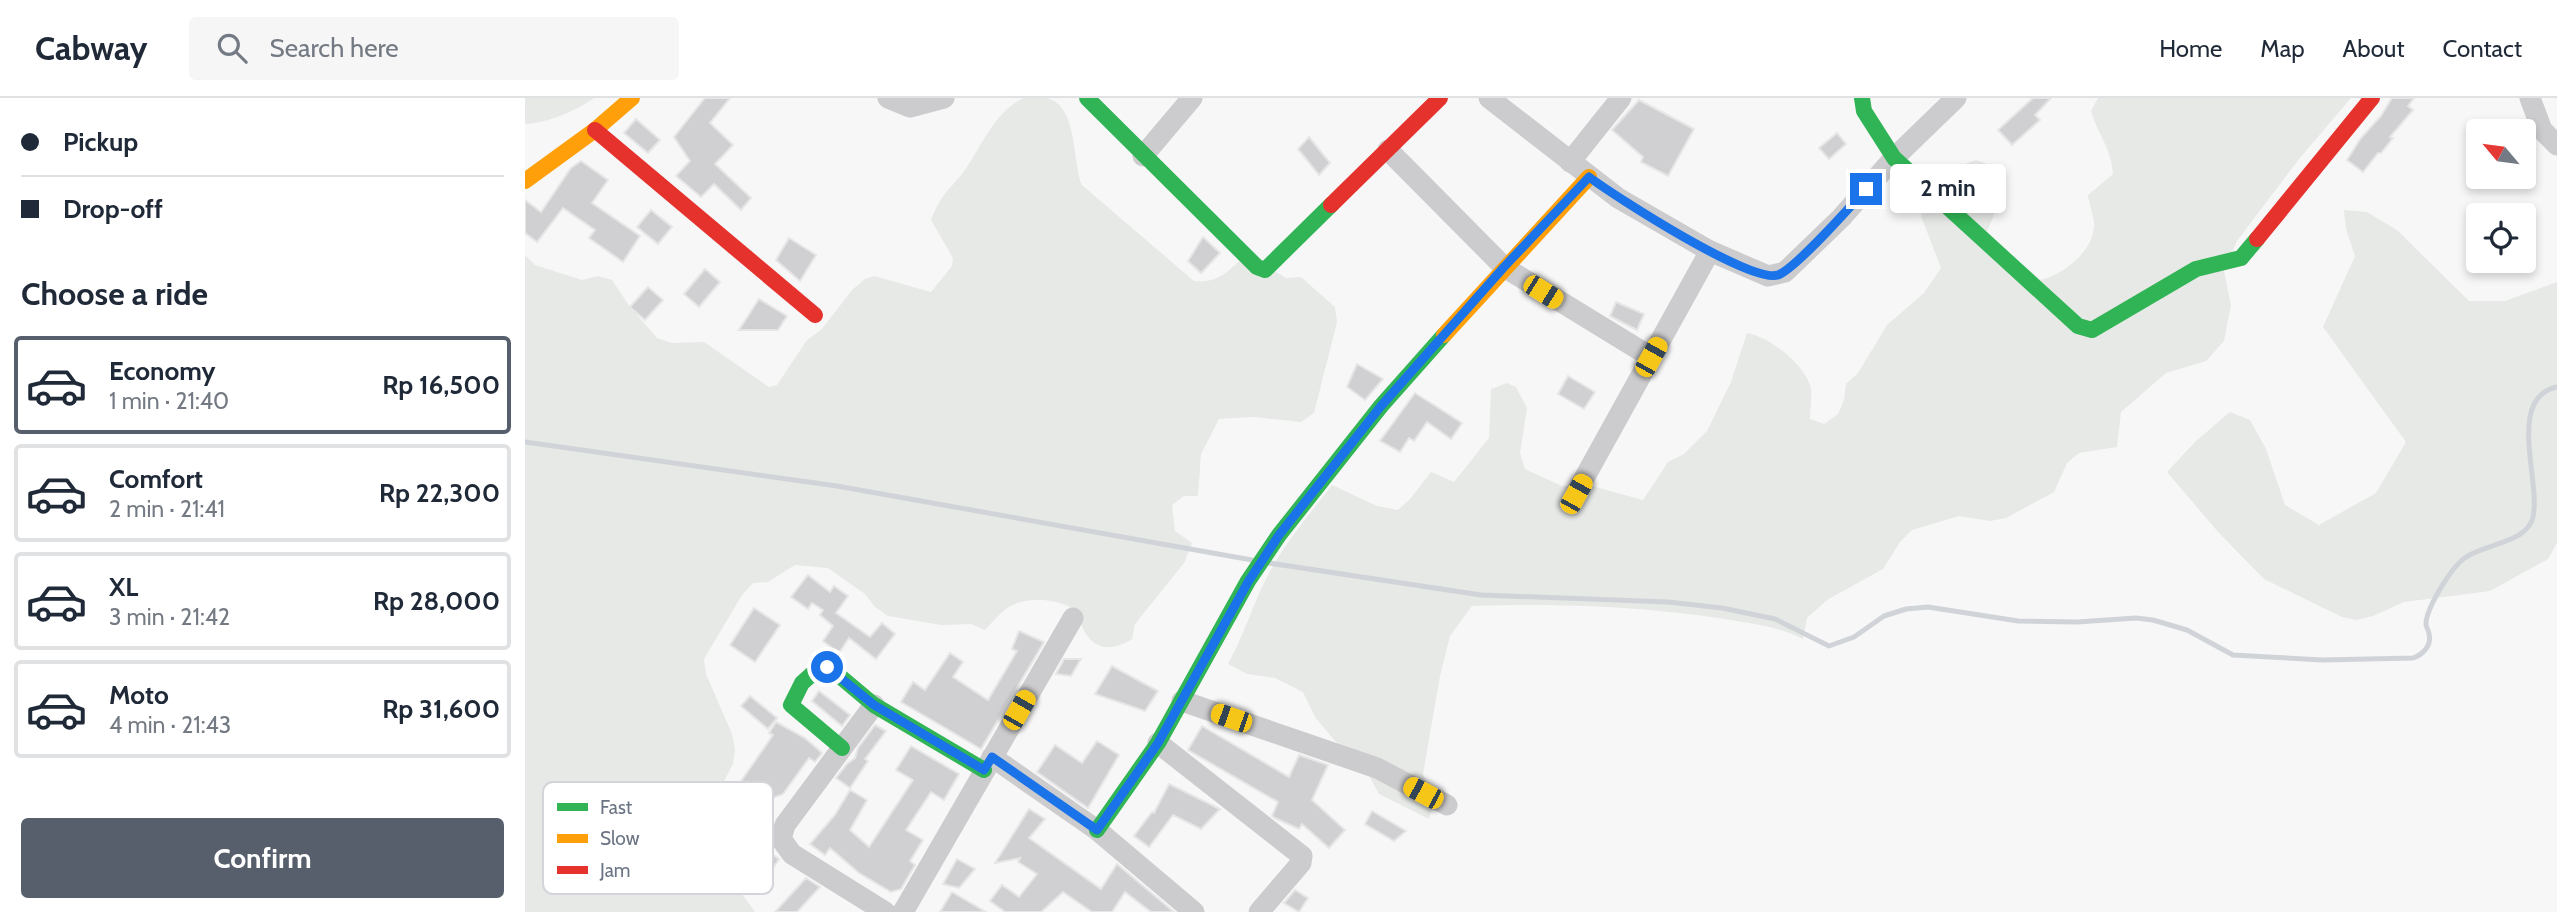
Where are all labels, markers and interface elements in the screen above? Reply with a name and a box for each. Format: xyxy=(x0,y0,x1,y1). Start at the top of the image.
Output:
search box xyxy=(189,17,679,80)
text: Cabway xyxy=(35,28,147,68)
icon: search xyxy=(213,29,251,67)
text: Search here xyxy=(269,32,399,64)
text: Home xyxy=(2159,34,2222,63)
text: Map xyxy=(2260,34,2305,63)
text: About xyxy=(2343,34,2405,63)
text: Contact xyxy=(2443,34,2522,63)
north arrow xyxy=(2466,119,2536,189)
map controls xyxy=(2466,119,2536,273)
text: Pickup xyxy=(63,126,138,158)
callout: 2 min xyxy=(1891,164,2006,214)
route end xyxy=(1850,173,1882,205)
text: 2 min xyxy=(1920,174,1976,202)
text: Drop-off xyxy=(63,193,163,225)
button: locate xyxy=(2466,203,2536,273)
car xyxy=(1520,272,1567,312)
text: Choose a ride xyxy=(21,274,208,313)
car xyxy=(1632,334,1671,380)
icon: car xyxy=(25,354,88,417)
text: Economy xyxy=(109,355,215,387)
text: Rp 16,500 xyxy=(382,369,500,401)
text: 1 min · 21:40 xyxy=(109,387,229,415)
icon: car xyxy=(25,462,88,525)
text: Comfort xyxy=(109,463,203,495)
car xyxy=(1557,471,1596,517)
text: Rp 22,300 xyxy=(379,477,500,509)
text: 2 min · 21:41 xyxy=(109,495,225,523)
icon: car xyxy=(25,570,88,633)
text: XL xyxy=(109,571,138,603)
text: Rp 28,000 xyxy=(373,585,500,617)
text: 3 min · 21:42 xyxy=(109,603,230,631)
route start xyxy=(811,651,843,683)
icon: car xyxy=(25,678,88,741)
text: Moto xyxy=(109,679,169,711)
car xyxy=(1000,687,1039,733)
text: Rp 31,600 xyxy=(382,693,500,725)
car xyxy=(1208,701,1255,735)
text: 4 min · 21:43 xyxy=(109,711,231,739)
car xyxy=(1400,774,1447,812)
legend xyxy=(543,782,773,894)
text: Fast xyxy=(600,796,633,819)
button: Confirm xyxy=(21,818,504,898)
text: Slow xyxy=(600,827,640,850)
text: Jam xyxy=(599,859,630,882)

